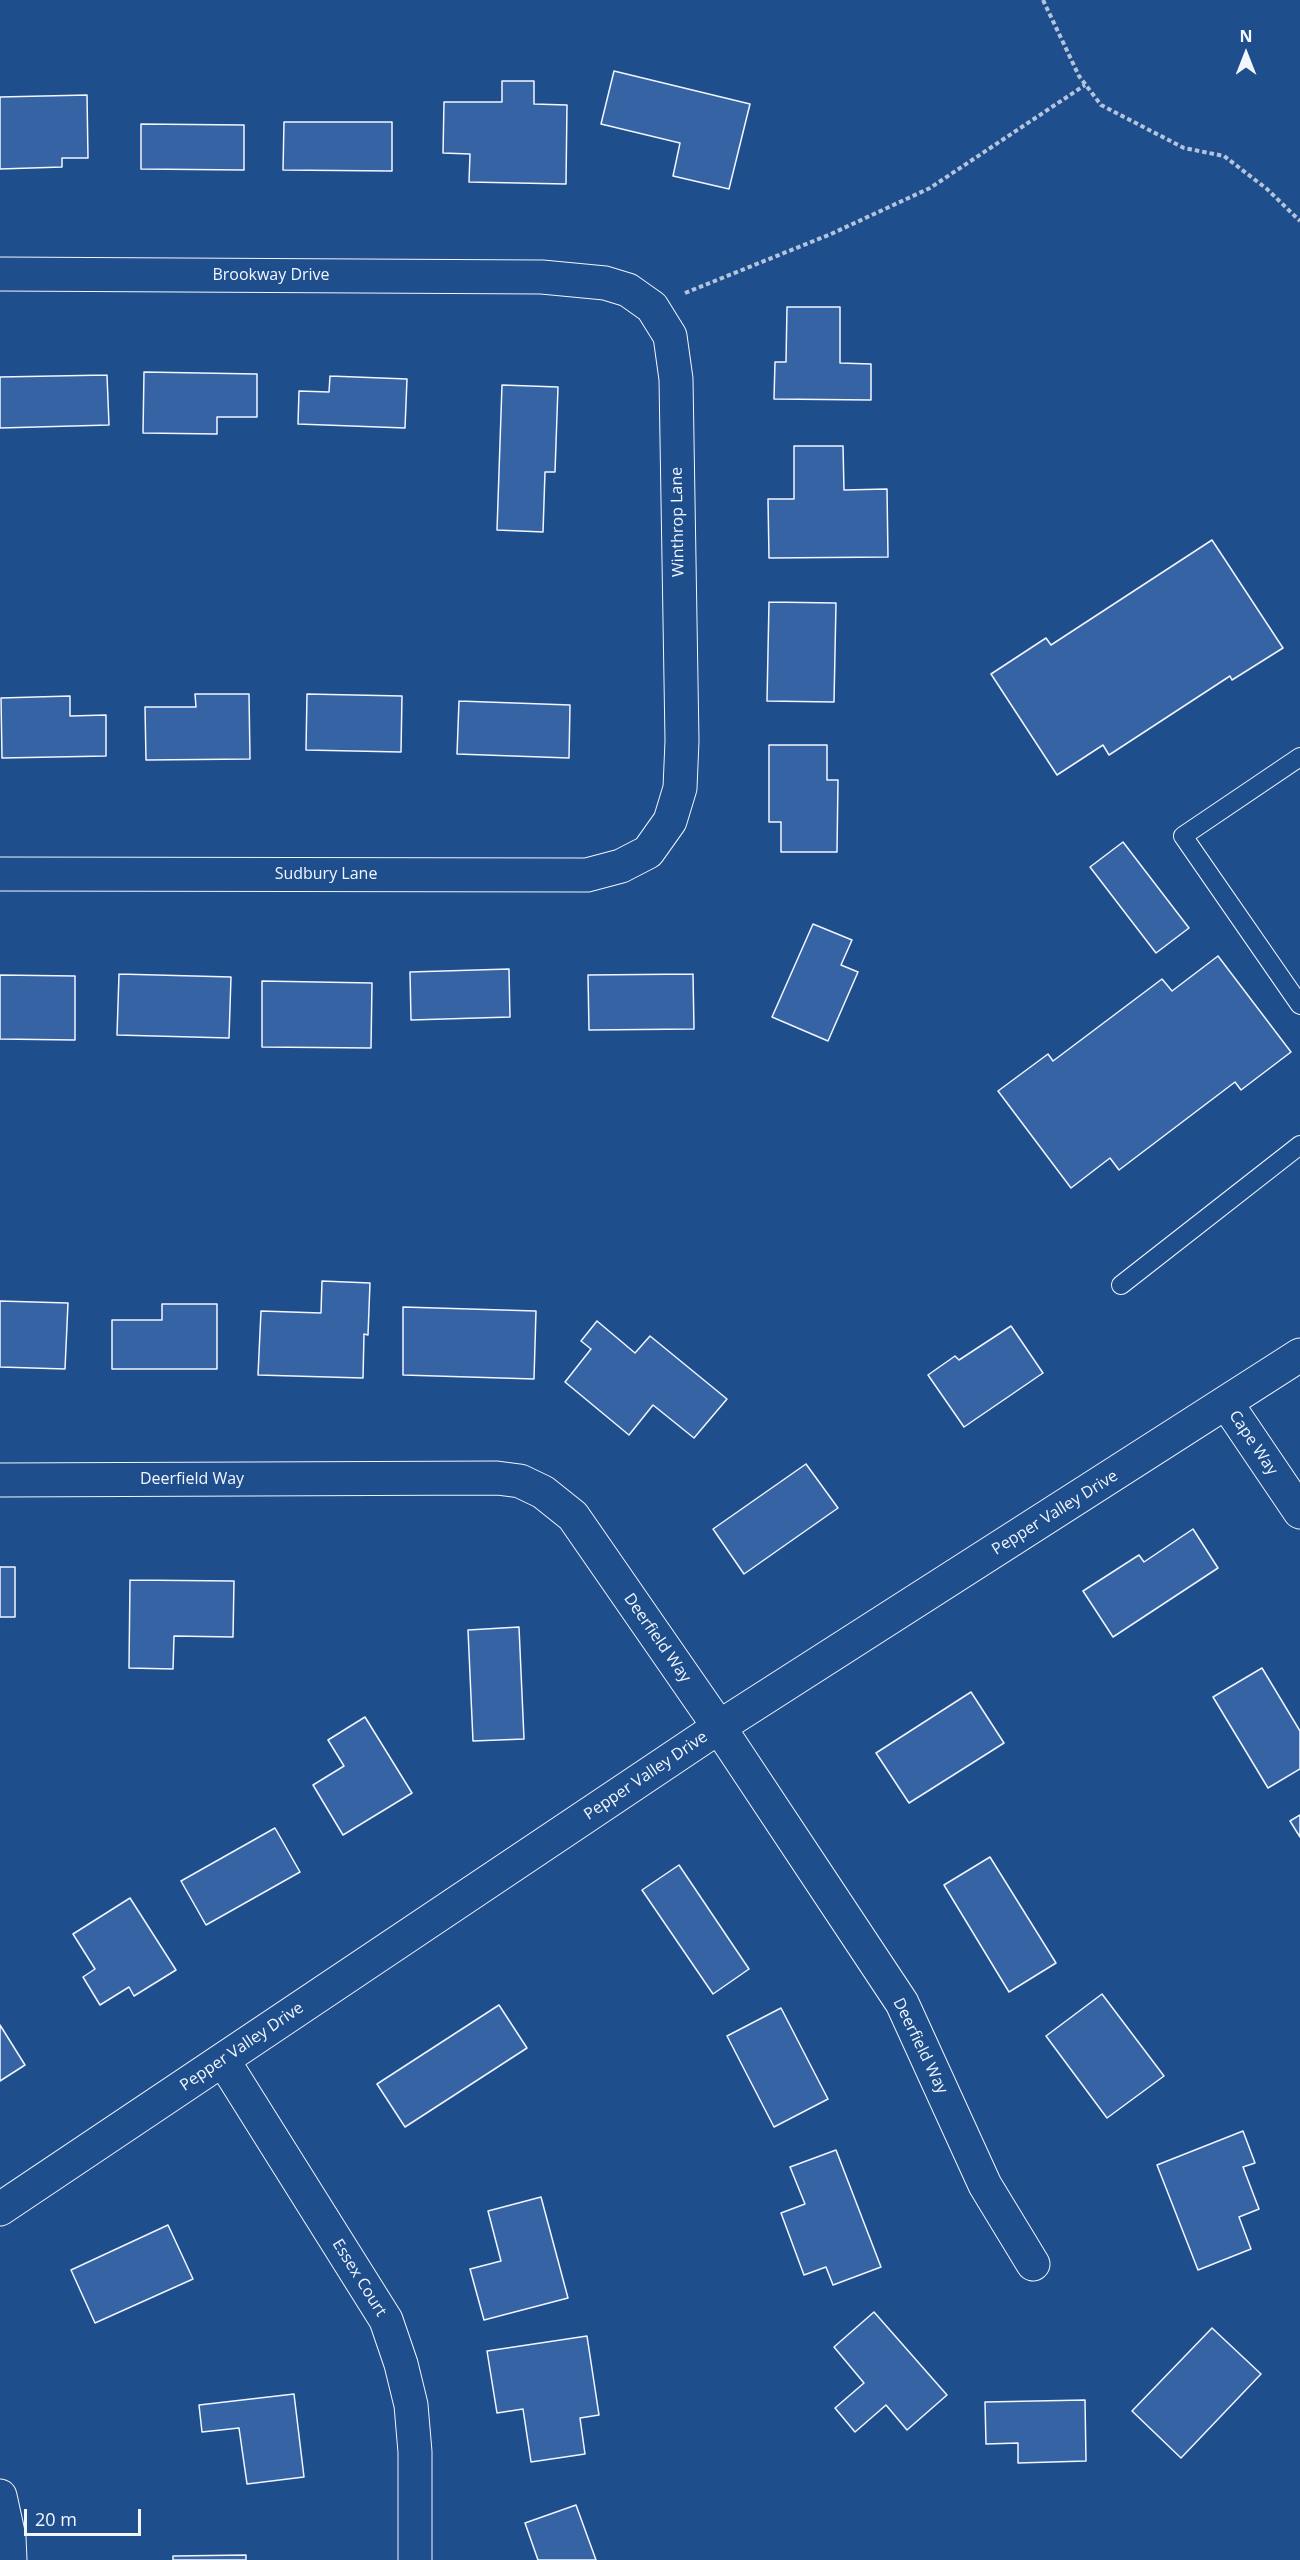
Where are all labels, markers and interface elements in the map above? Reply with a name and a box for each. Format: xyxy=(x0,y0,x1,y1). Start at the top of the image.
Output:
north arrow xyxy=(1216,24,1276,84)
text: N xyxy=(1239,25,1253,47)
street label: Brookway Drive xyxy=(212,265,330,285)
street label: Winthrop Lane xyxy=(667,467,689,577)
street label: Sudbury Lane xyxy=(275,864,377,884)
street label: Cape Way xyxy=(1224,1407,1282,1479)
street label: Pepper Valley Drive xyxy=(989,1467,1121,1559)
street label: Deerfield Way xyxy=(140,1469,244,1489)
street label: Deerfield Way xyxy=(619,1590,695,1686)
street label: Pepper Valley Drive xyxy=(581,1728,711,1824)
street label: Deerfield Way xyxy=(889,1995,951,2097)
street label: Pepper Valley Drive xyxy=(177,1999,307,2095)
street label: Essex Court xyxy=(328,2236,390,2320)
scale bar xyxy=(27,2497,144,2535)
text: 20 m xyxy=(35,2507,77,2531)

